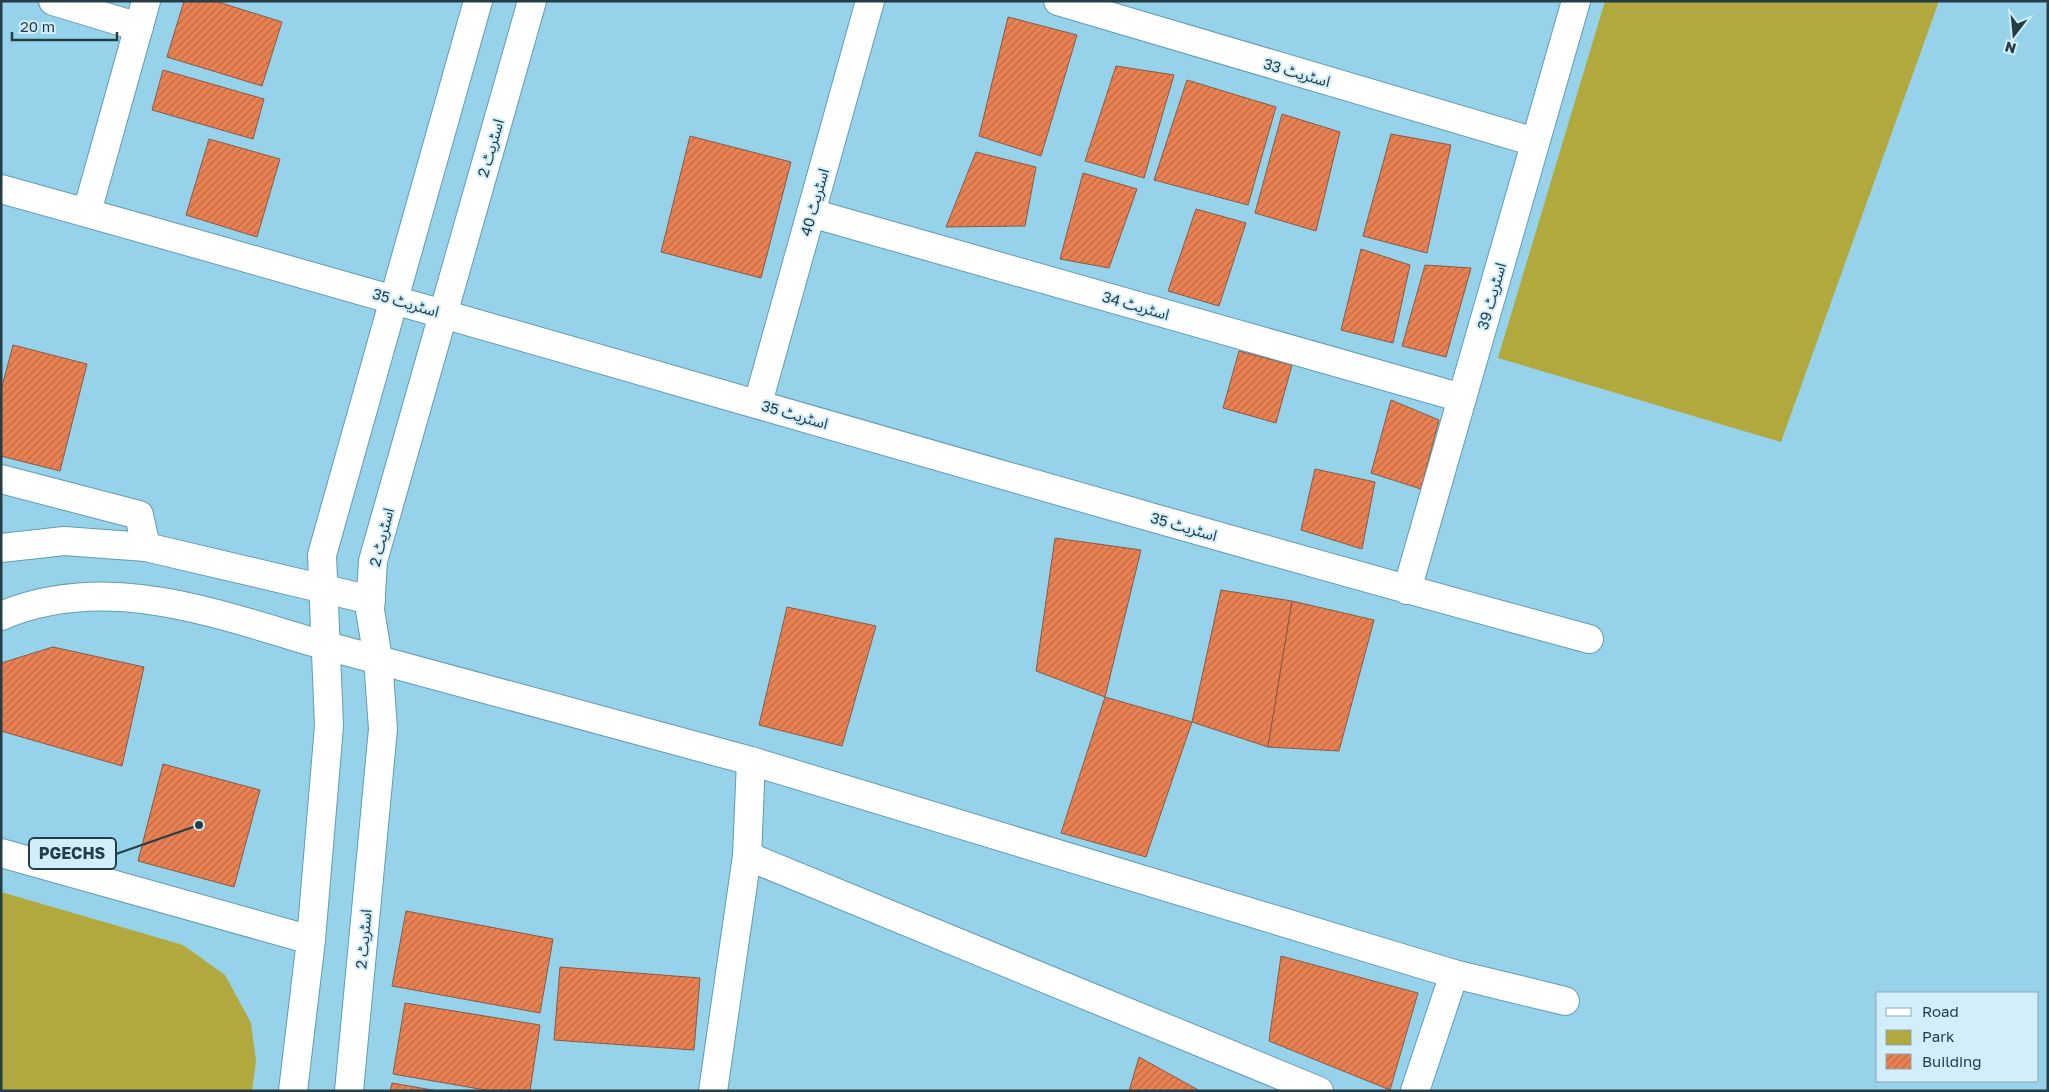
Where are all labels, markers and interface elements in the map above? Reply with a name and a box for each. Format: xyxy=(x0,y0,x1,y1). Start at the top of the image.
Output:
scale bar xyxy=(12,10,118,42)
north arrow xyxy=(1989,10,2039,60)
text: 20 m xyxy=(20,17,55,35)
text: N xyxy=(2003,38,2018,58)
street label: اسٹریٹ 33 xyxy=(1261,54,1332,91)
street label: اسٹریٹ 2 xyxy=(473,117,508,179)
street label: اسٹریٹ 40 xyxy=(796,166,833,238)
street label: اسٹریٹ 39 xyxy=(1473,260,1510,332)
street label: اسٹریٹ 35 xyxy=(370,284,441,321)
street label: اسٹریٹ 34 xyxy=(1100,287,1172,324)
street label: اسٹریٹ 35 xyxy=(759,396,830,433)
street label: اسٹریٹ 2 xyxy=(365,506,398,568)
street label: اسٹریٹ 35 xyxy=(1148,508,1219,545)
callout: PGECHS xyxy=(29,838,116,869)
text: PGECHS xyxy=(39,843,106,863)
street label: اسٹریٹ 2 xyxy=(351,908,376,970)
legend xyxy=(1876,992,2039,1082)
text: Road xyxy=(1922,1002,1959,1020)
text: Park xyxy=(1922,1027,1955,1045)
text: Building xyxy=(1922,1052,1982,1070)

